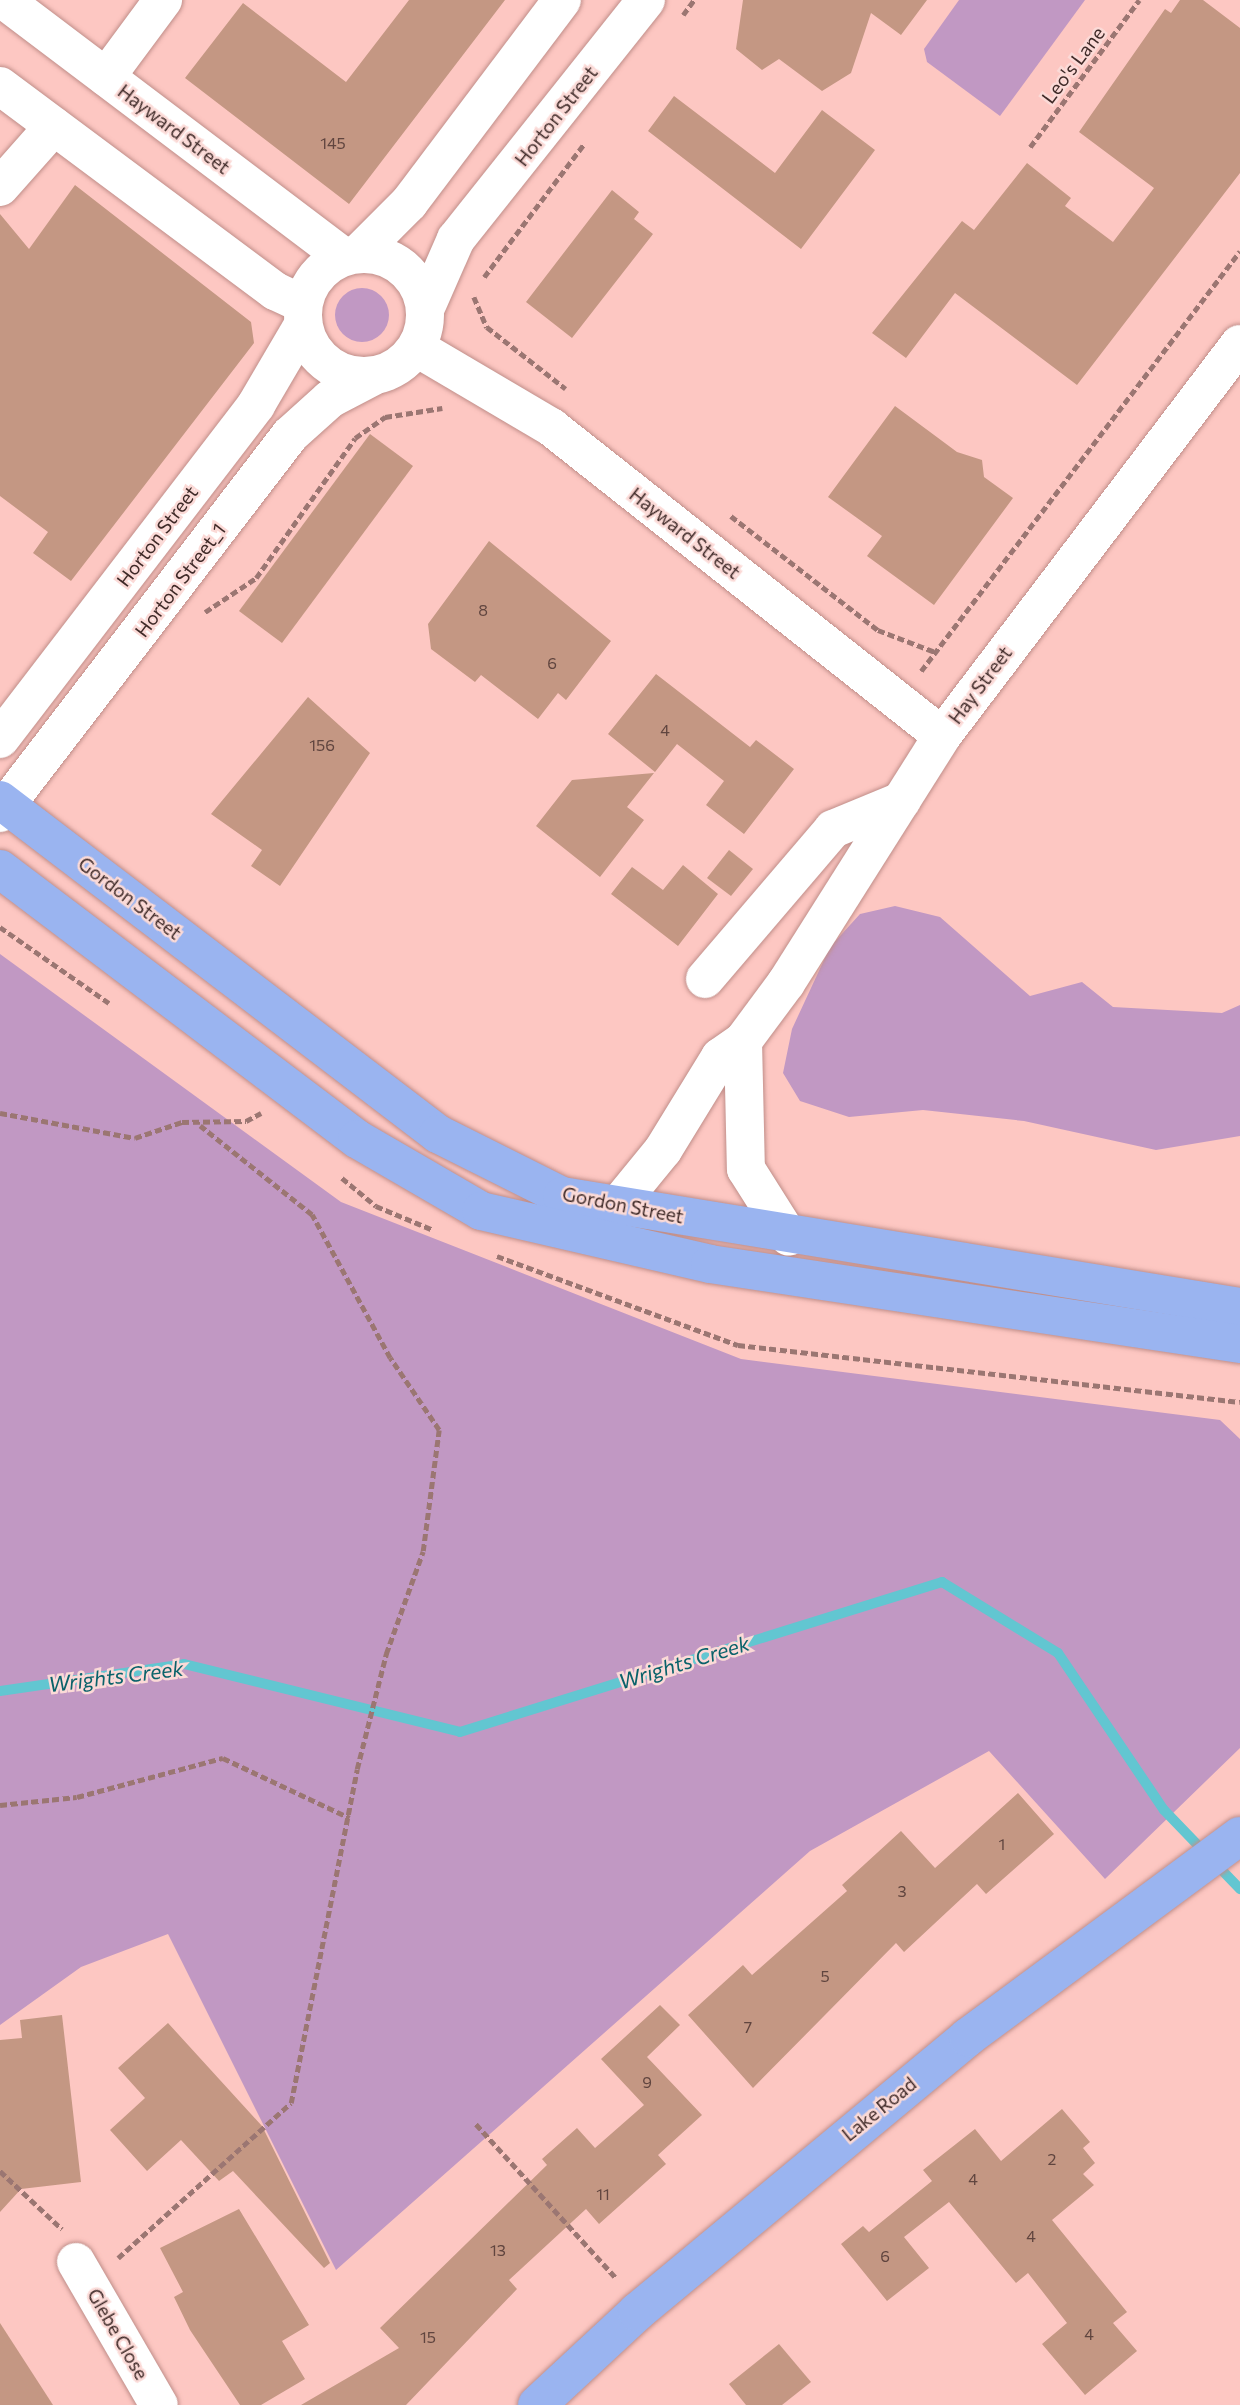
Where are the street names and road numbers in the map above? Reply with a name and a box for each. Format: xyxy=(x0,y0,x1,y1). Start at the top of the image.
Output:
street label: Leo's Lane xyxy=(1037,22,1109,108)
street label: Horton Street xyxy=(510,62,602,170)
street label: Hayward Street xyxy=(114,79,234,179)
street label: Horton Street xyxy=(112,481,202,591)
street label: Hayward Street xyxy=(625,483,745,583)
street label: Horton Street_1 xyxy=(130,519,230,641)
street label: Hay Street xyxy=(943,642,1017,728)
street label: Gordon Street xyxy=(74,852,186,944)
street label: Gordon Street xyxy=(560,1182,686,1228)
street label: Lake Road xyxy=(837,2072,921,2146)
street label: Glebe Close xyxy=(83,2284,153,2384)

